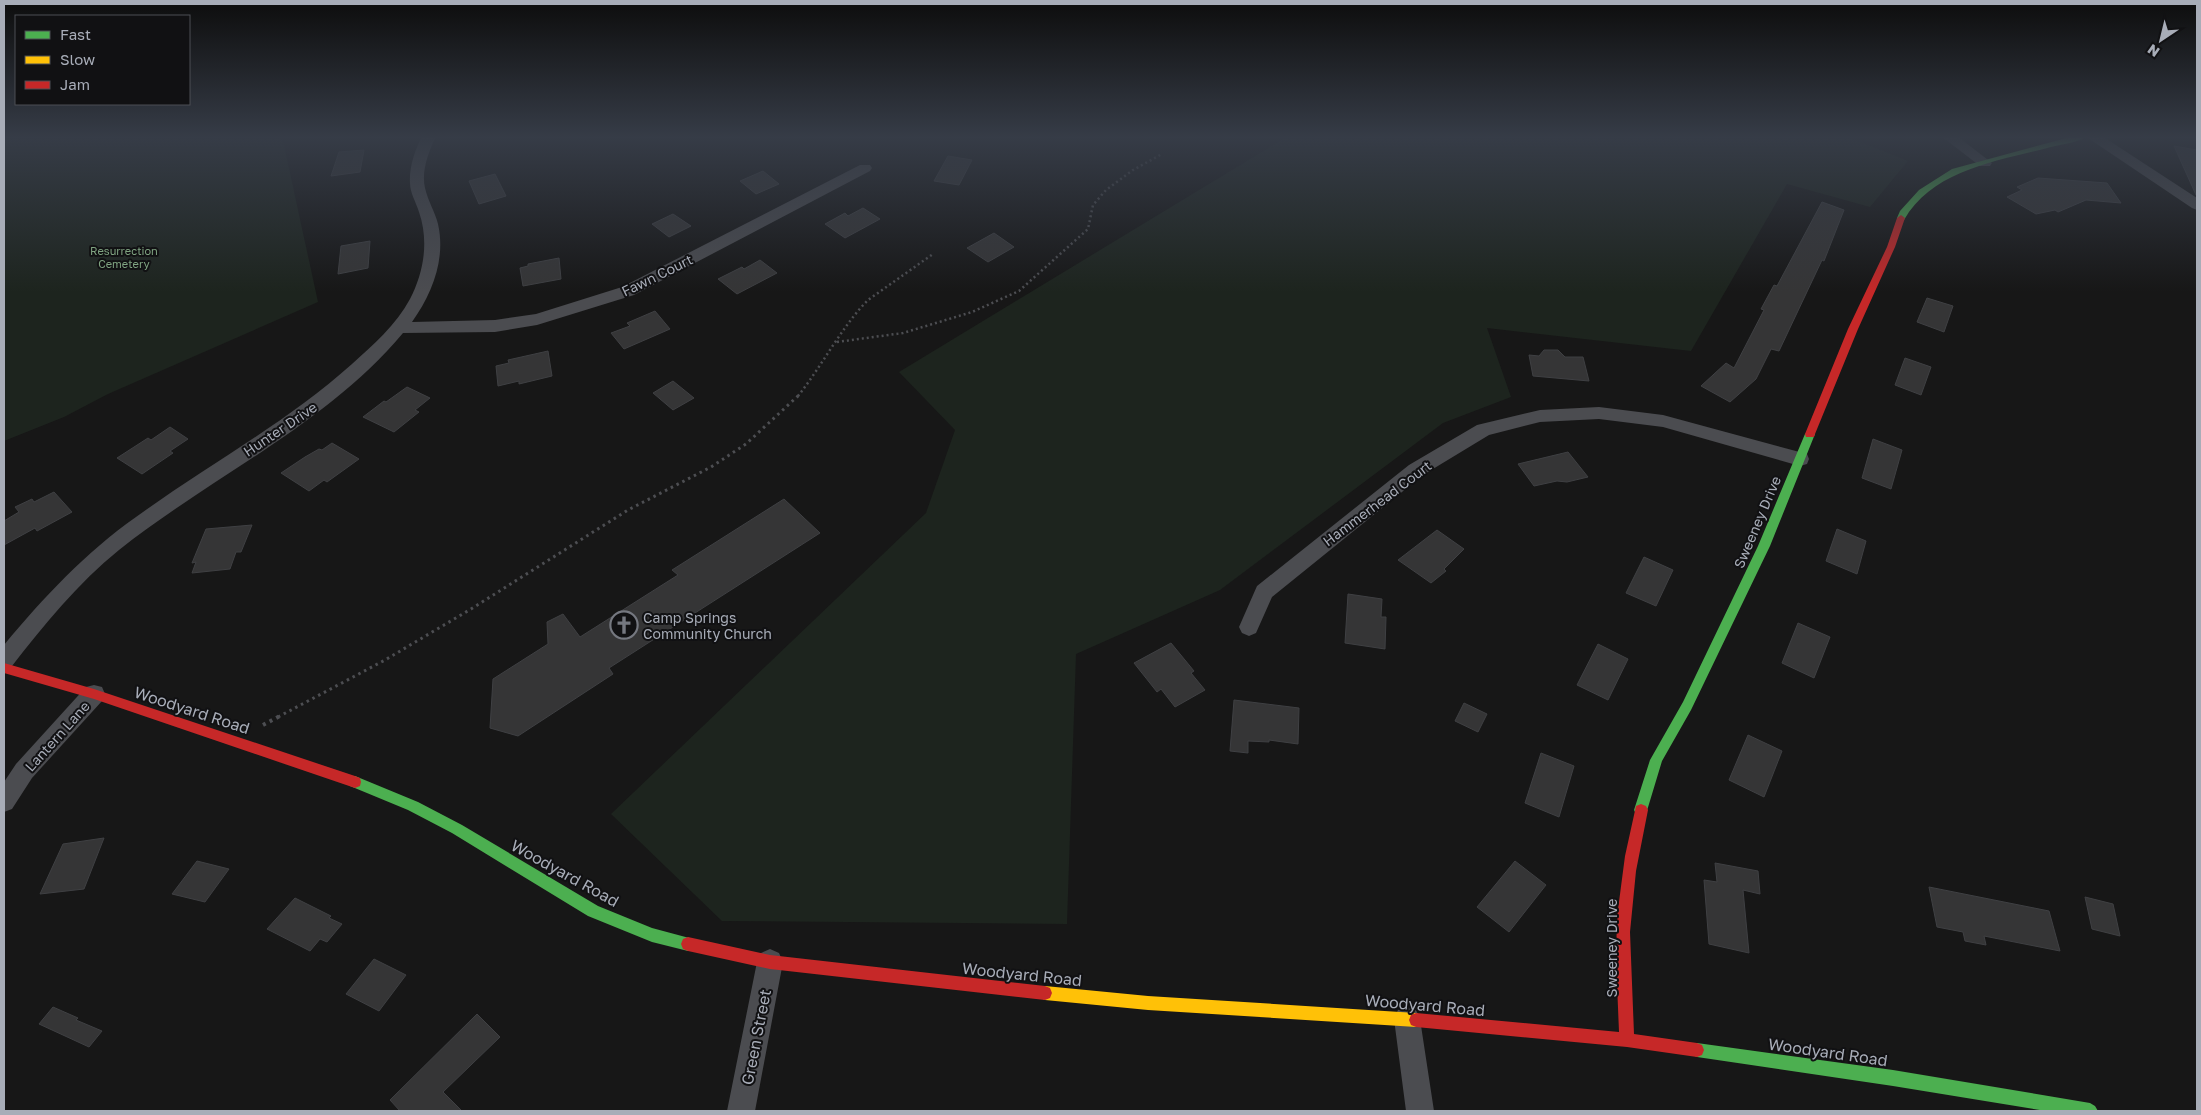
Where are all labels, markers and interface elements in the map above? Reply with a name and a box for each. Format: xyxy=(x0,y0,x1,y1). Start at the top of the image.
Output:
legend xyxy=(15,15,190,105)
north arrow xyxy=(2136,15,2186,65)
text: Fast xyxy=(60,25,91,43)
text: N xyxy=(2144,41,2162,61)
text: Slow xyxy=(60,50,95,68)
text: Jam xyxy=(60,75,90,93)
park label: Resurrection Cemetery xyxy=(90,244,158,270)
street label: Fawn Court xyxy=(619,250,695,300)
street label: Hunter Drive xyxy=(240,398,320,460)
street label: Hammerhead Court xyxy=(1319,457,1435,549)
street label: Sweeney Drive xyxy=(1730,473,1784,571)
place label: Camp Springs Community Church xyxy=(643,609,772,642)
church icon: Camp Springs Community Church xyxy=(609,610,639,640)
street label: Woodyard Road xyxy=(132,682,252,738)
street label: Lantern Lane xyxy=(21,697,93,775)
street label: Woodyard Road xyxy=(507,835,623,911)
street label: Sweeney Drive xyxy=(1603,899,1620,997)
street label: Woodyard Road xyxy=(961,958,1083,990)
street label: Green Street xyxy=(737,987,775,1087)
street label: Woodyard Road xyxy=(1364,990,1486,1020)
street label: Woodyard Road xyxy=(1767,1034,1889,1070)

